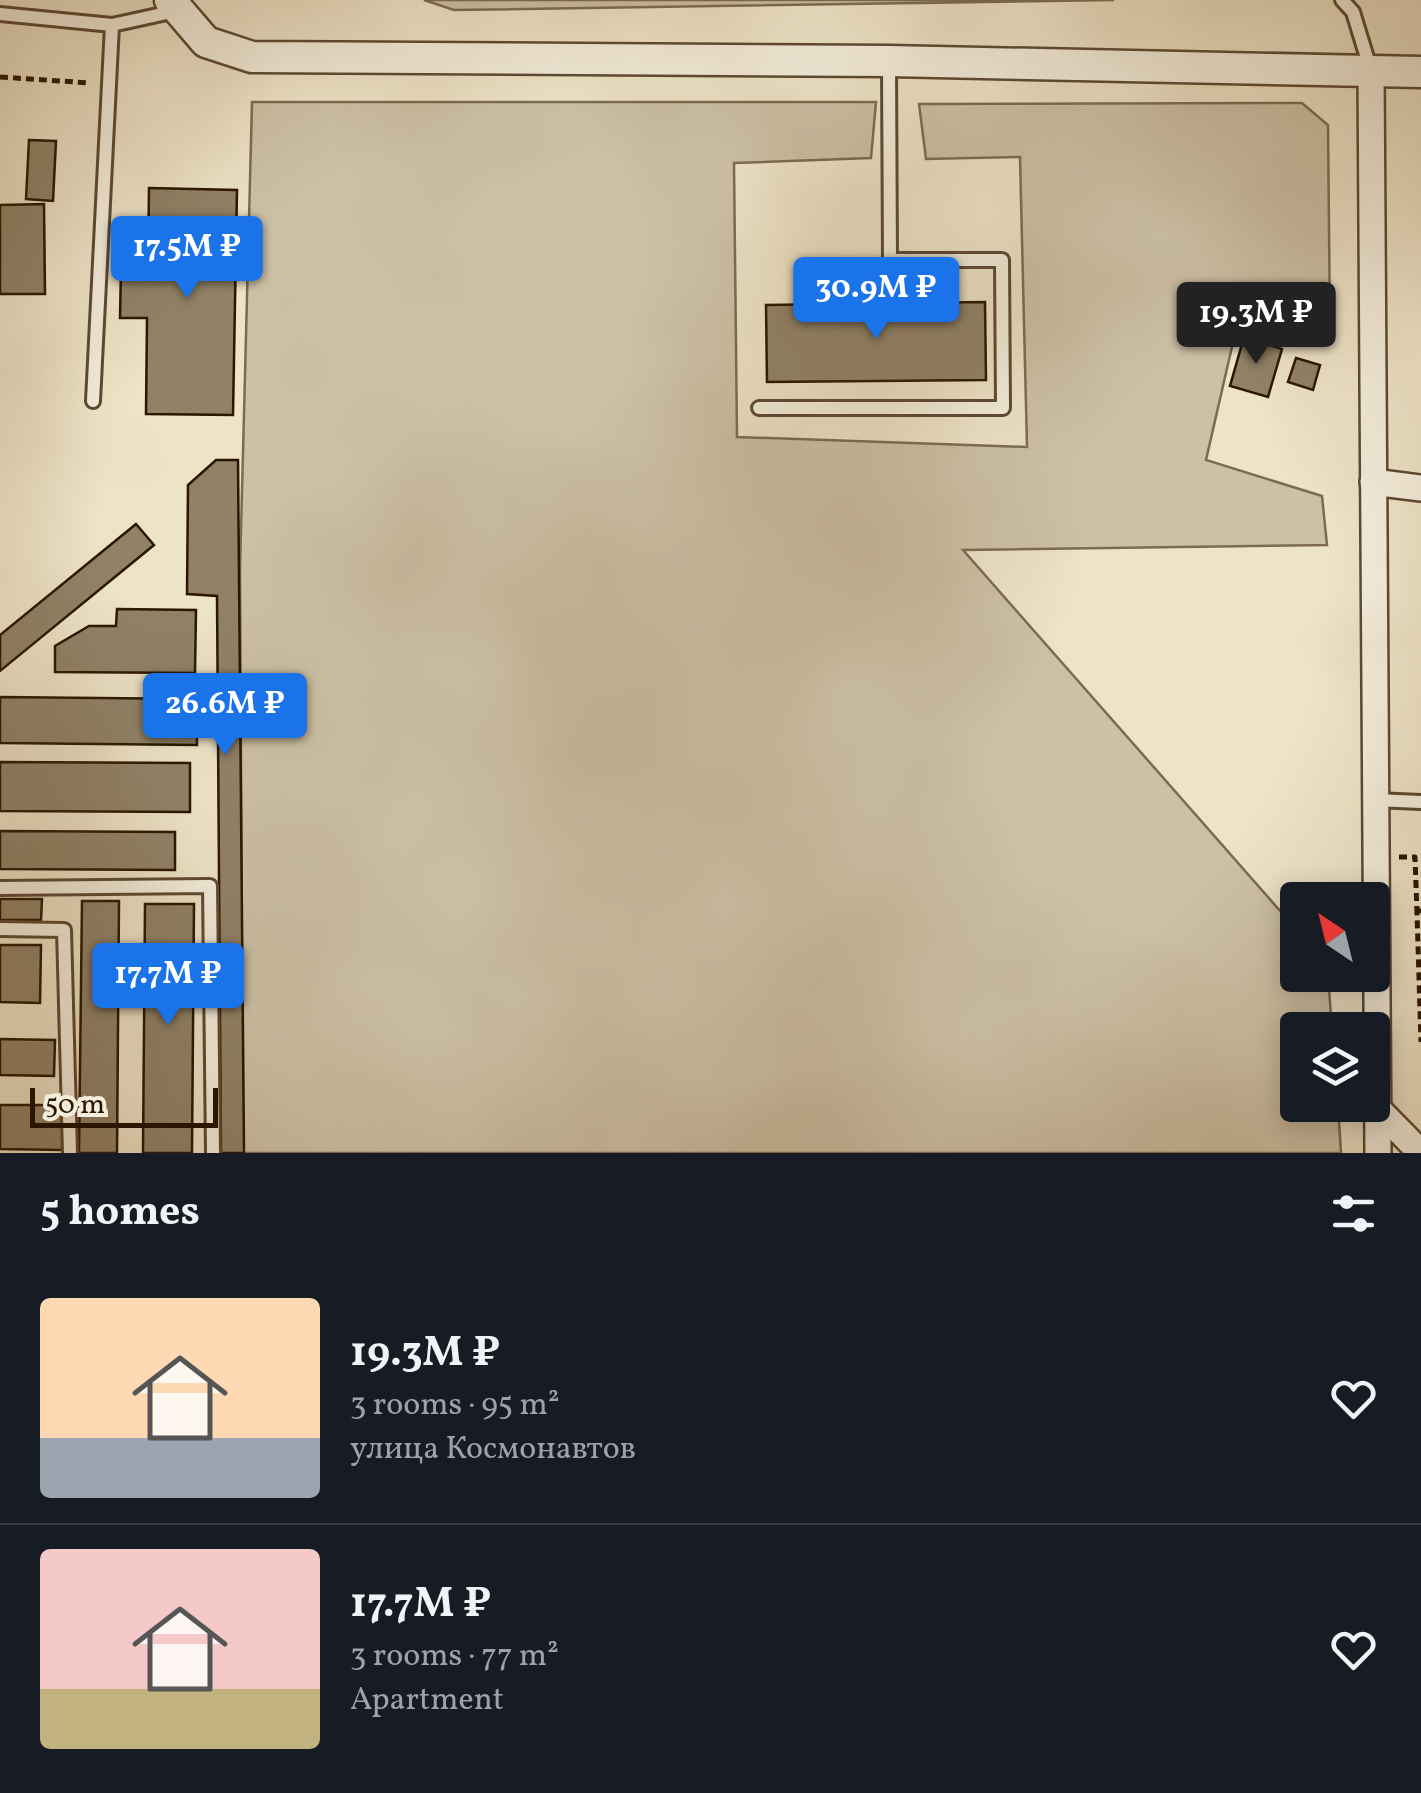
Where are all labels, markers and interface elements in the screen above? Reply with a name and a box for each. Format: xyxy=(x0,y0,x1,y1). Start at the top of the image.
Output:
pin: 17.5M ₽ xyxy=(95,216,279,301)
text: 17.5M ₽ xyxy=(133,226,241,270)
pin: 30.9M ₽ xyxy=(784,257,968,342)
text: 30.9M ₽ xyxy=(815,267,937,311)
pin: 19.3M ₽ xyxy=(1164,282,1348,367)
text: 19.3M ₽ xyxy=(1199,292,1313,336)
pin: 26.6M ₽ xyxy=(133,673,317,758)
text: 26.6M ₽ xyxy=(165,683,285,727)
north arrow xyxy=(1280,882,1390,992)
map controls xyxy=(1280,882,1390,1122)
pin: 17.7M ₽ xyxy=(76,943,260,1028)
text: 17.7M ₽ xyxy=(114,953,222,997)
button: layers xyxy=(1280,1012,1390,1122)
scale bar xyxy=(30,1083,218,1128)
text: 50 m xyxy=(45,1086,105,1125)
text: 5 homes xyxy=(40,1184,200,1243)
icon: filters xyxy=(1326,1186,1381,1241)
text: 19.3M ₽ xyxy=(350,1325,500,1384)
icon: home xyxy=(120,1338,240,1458)
icon: heart xyxy=(1326,1371,1381,1426)
text: 3 rooms · 95 m² xyxy=(350,1384,560,1428)
text: улица Космонавтов xyxy=(350,1428,636,1472)
text: 17.7M ₽ xyxy=(350,1576,491,1635)
icon: home xyxy=(120,1589,240,1709)
icon: heart xyxy=(1326,1622,1381,1677)
text: 3 rooms · 77 m² xyxy=(350,1635,559,1679)
text: Apartment xyxy=(350,1679,504,1723)

